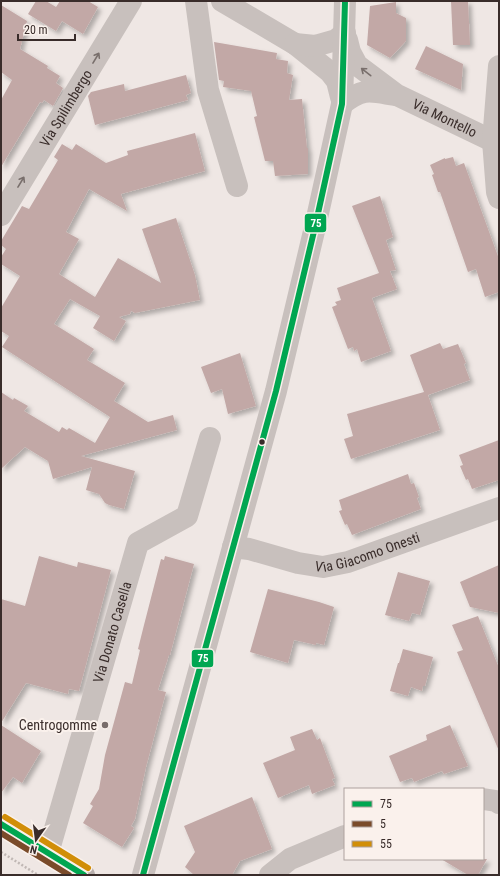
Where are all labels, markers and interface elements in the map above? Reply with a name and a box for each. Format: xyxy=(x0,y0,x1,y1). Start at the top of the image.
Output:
scale bar xyxy=(18,16,75,42)
text: 20 m xyxy=(24,23,48,37)
one-way arrow xyxy=(92,53,100,64)
street label: Via Spilimbergo xyxy=(36,67,95,149)
one-way arrow xyxy=(360,68,371,76)
street label: Via Montello xyxy=(410,96,479,140)
one-way arrow xyxy=(17,176,26,187)
line badge: 75 xyxy=(304,213,327,233)
text: 75 xyxy=(310,217,322,230)
unlabelled marker xyxy=(257,437,267,447)
street label: Via Giacomo Onesti xyxy=(314,529,422,575)
street label: Via Donato Casella xyxy=(90,580,134,685)
line badge: 75 xyxy=(191,649,214,668)
text: 75 xyxy=(197,652,209,665)
place label: Centrogomme xyxy=(19,717,97,733)
marker: Centrogomme xyxy=(100,720,110,730)
legend xyxy=(344,788,484,860)
text: 75 xyxy=(380,797,392,811)
text: 5 xyxy=(380,817,386,831)
north arrow xyxy=(16,820,56,860)
text: 55 xyxy=(380,837,392,851)
text: N xyxy=(29,842,39,856)

